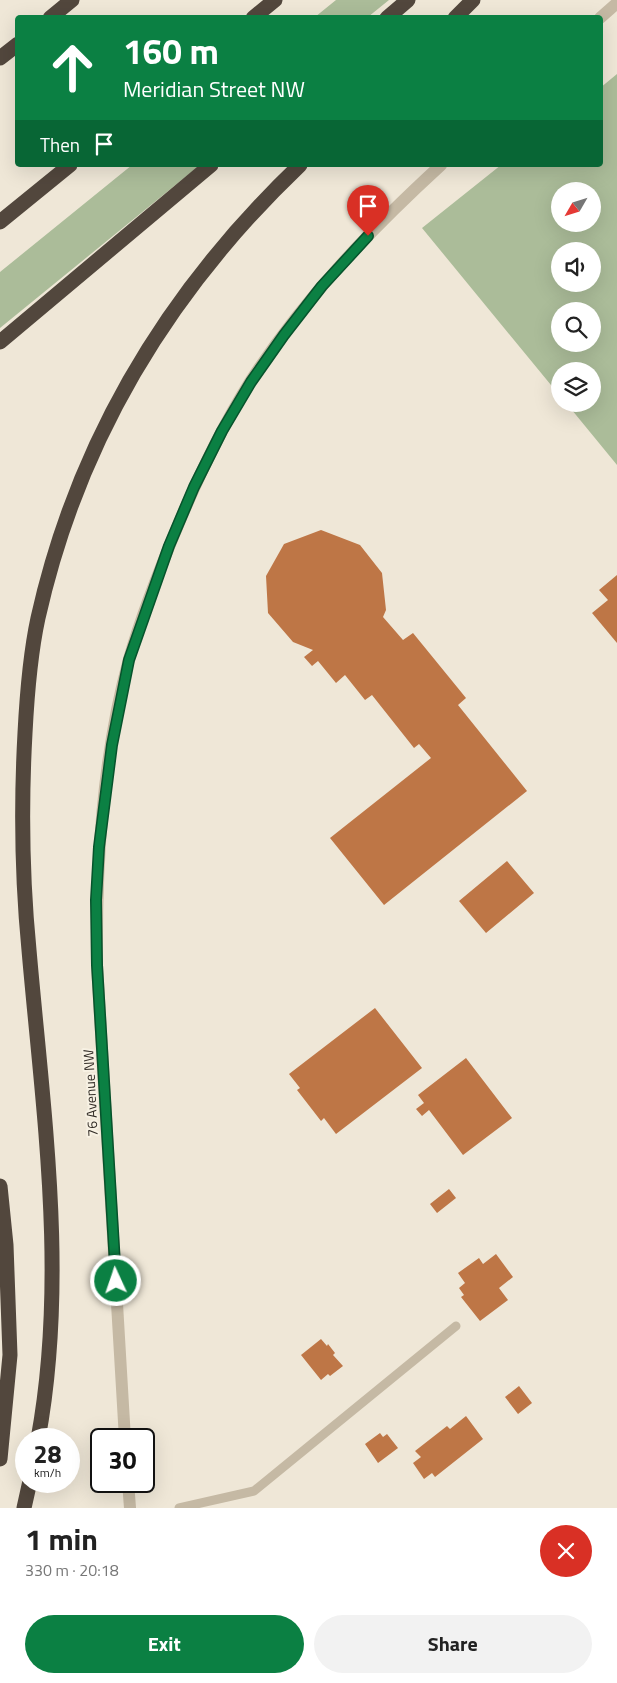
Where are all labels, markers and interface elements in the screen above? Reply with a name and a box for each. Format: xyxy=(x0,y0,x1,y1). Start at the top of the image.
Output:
text: 160 m xyxy=(123,24,219,78)
icon: ahead xyxy=(40,35,105,100)
text: Meridian Street NW xyxy=(123,72,305,106)
text: Then xyxy=(40,130,80,159)
icon: arrive xyxy=(90,130,118,158)
north arrow xyxy=(551,182,601,232)
map controls xyxy=(551,182,601,412)
pin xyxy=(347,185,389,236)
icon: arrive xyxy=(354,192,382,220)
button: sound xyxy=(551,242,601,292)
button: search xyxy=(551,302,601,352)
button: layers xyxy=(551,362,601,412)
street label: 76 Avenue NW xyxy=(77,1049,103,1137)
position arrow xyxy=(89,1254,141,1306)
speed limit sign: 30 xyxy=(90,1428,155,1493)
text: 28 xyxy=(33,1435,62,1473)
text: km/h xyxy=(34,1463,61,1482)
text: 1 min xyxy=(25,1516,98,1562)
button: close xyxy=(540,1525,592,1577)
text: 330 m · 20:18 xyxy=(25,1558,119,1582)
button: Exit xyxy=(25,1615,304,1673)
button: Share xyxy=(314,1615,592,1673)

